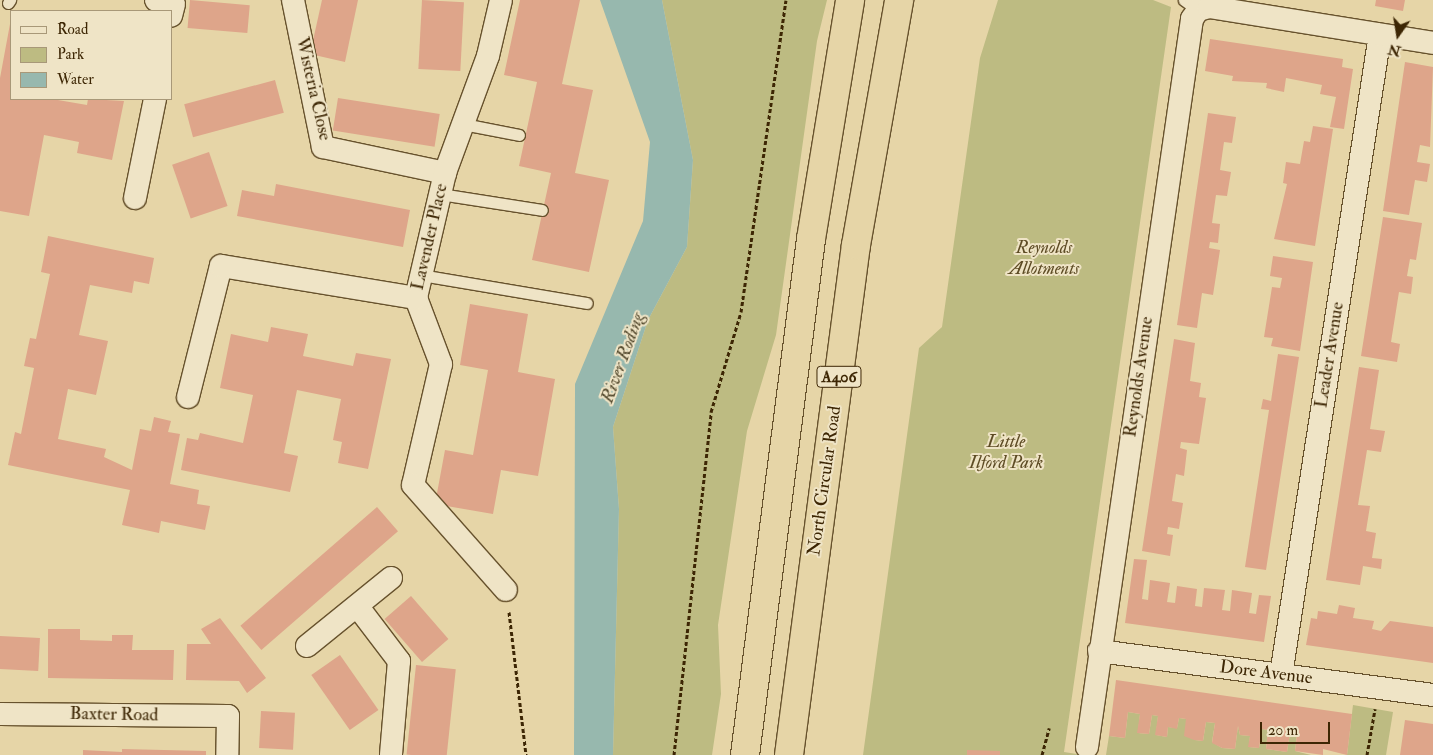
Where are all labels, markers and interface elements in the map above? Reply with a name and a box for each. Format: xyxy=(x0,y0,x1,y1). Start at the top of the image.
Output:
legend xyxy=(10,10,172,100)
north arrow xyxy=(1373,10,1423,60)
text: Road xyxy=(57,20,88,39)
street label: Wisteria Close xyxy=(291,35,335,143)
text: N xyxy=(1386,40,1403,60)
text: Park xyxy=(57,45,84,64)
text: Water xyxy=(57,70,94,89)
street label: Lavender Place xyxy=(407,182,453,292)
park label: Reynolds Allotments xyxy=(1009,238,1079,280)
street label: Leader Avenue xyxy=(1311,300,1349,410)
water label: River Roding xyxy=(596,310,650,406)
street label: Reynolds Avenue xyxy=(1120,315,1158,439)
road number: A406 xyxy=(815,364,863,391)
street label: North Circular Road xyxy=(804,405,846,557)
park label: Little Ilford Park xyxy=(969,432,1043,474)
street label: Dore Avenue xyxy=(1218,657,1314,689)
street label: Baxter Road xyxy=(69,703,159,727)
scale bar xyxy=(1263,712,1333,744)
text: 20 m xyxy=(1268,721,1298,740)

